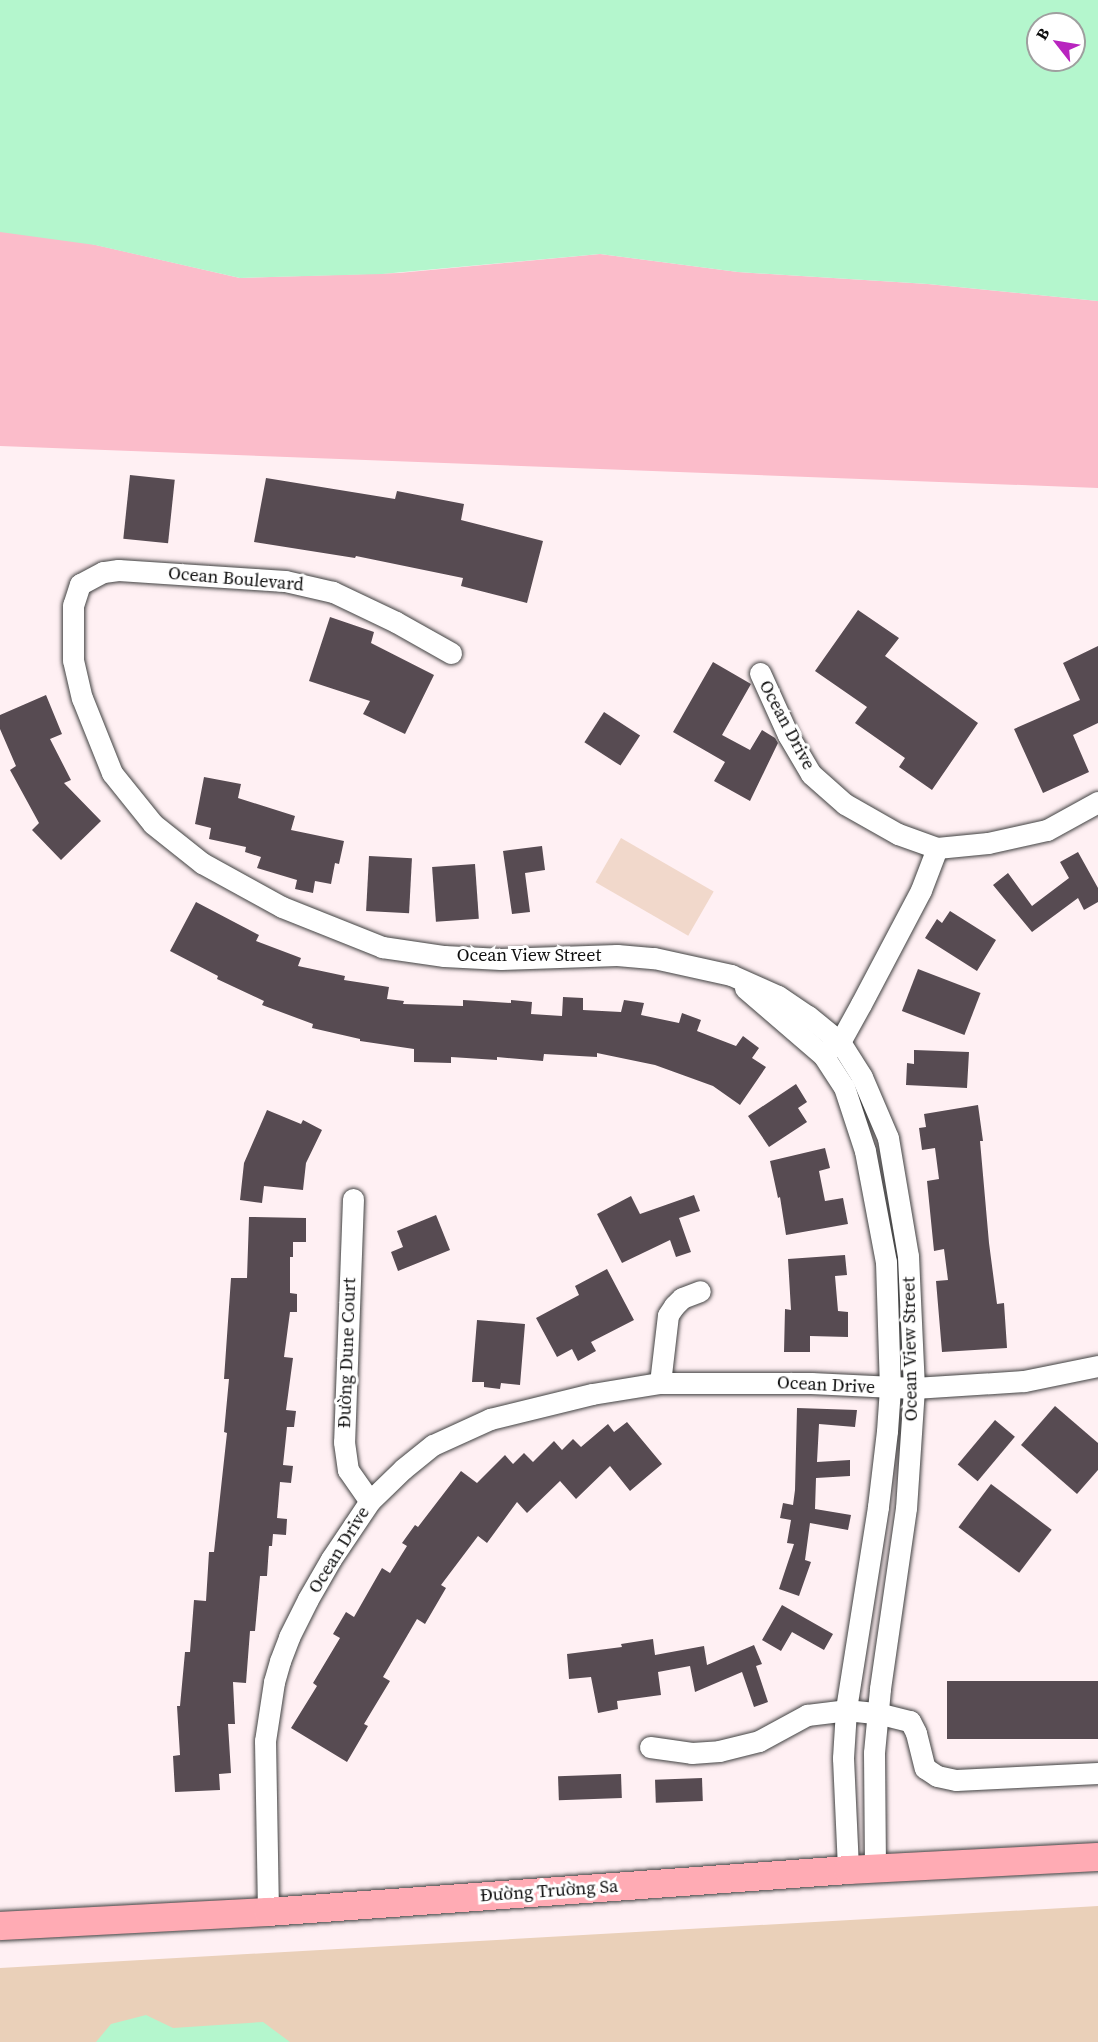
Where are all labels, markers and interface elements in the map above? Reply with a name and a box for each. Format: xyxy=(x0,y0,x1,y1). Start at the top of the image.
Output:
north arrow xyxy=(1026,12,1086,72)
text: B xyxy=(1030,24,1054,44)
street label: Ocean Boulevard xyxy=(167,562,305,596)
street label: Ocean Drive xyxy=(754,677,820,773)
street label: Ocean View Street xyxy=(456,944,602,966)
street label: Ocean View Street xyxy=(898,1276,922,1422)
street label: Đường Dune Court xyxy=(334,1277,360,1429)
street label: Ocean Drive xyxy=(776,1372,876,1398)
street label: Ocean Drive xyxy=(304,1503,374,1597)
street label: Đường Trường Sa xyxy=(479,1875,619,1907)

